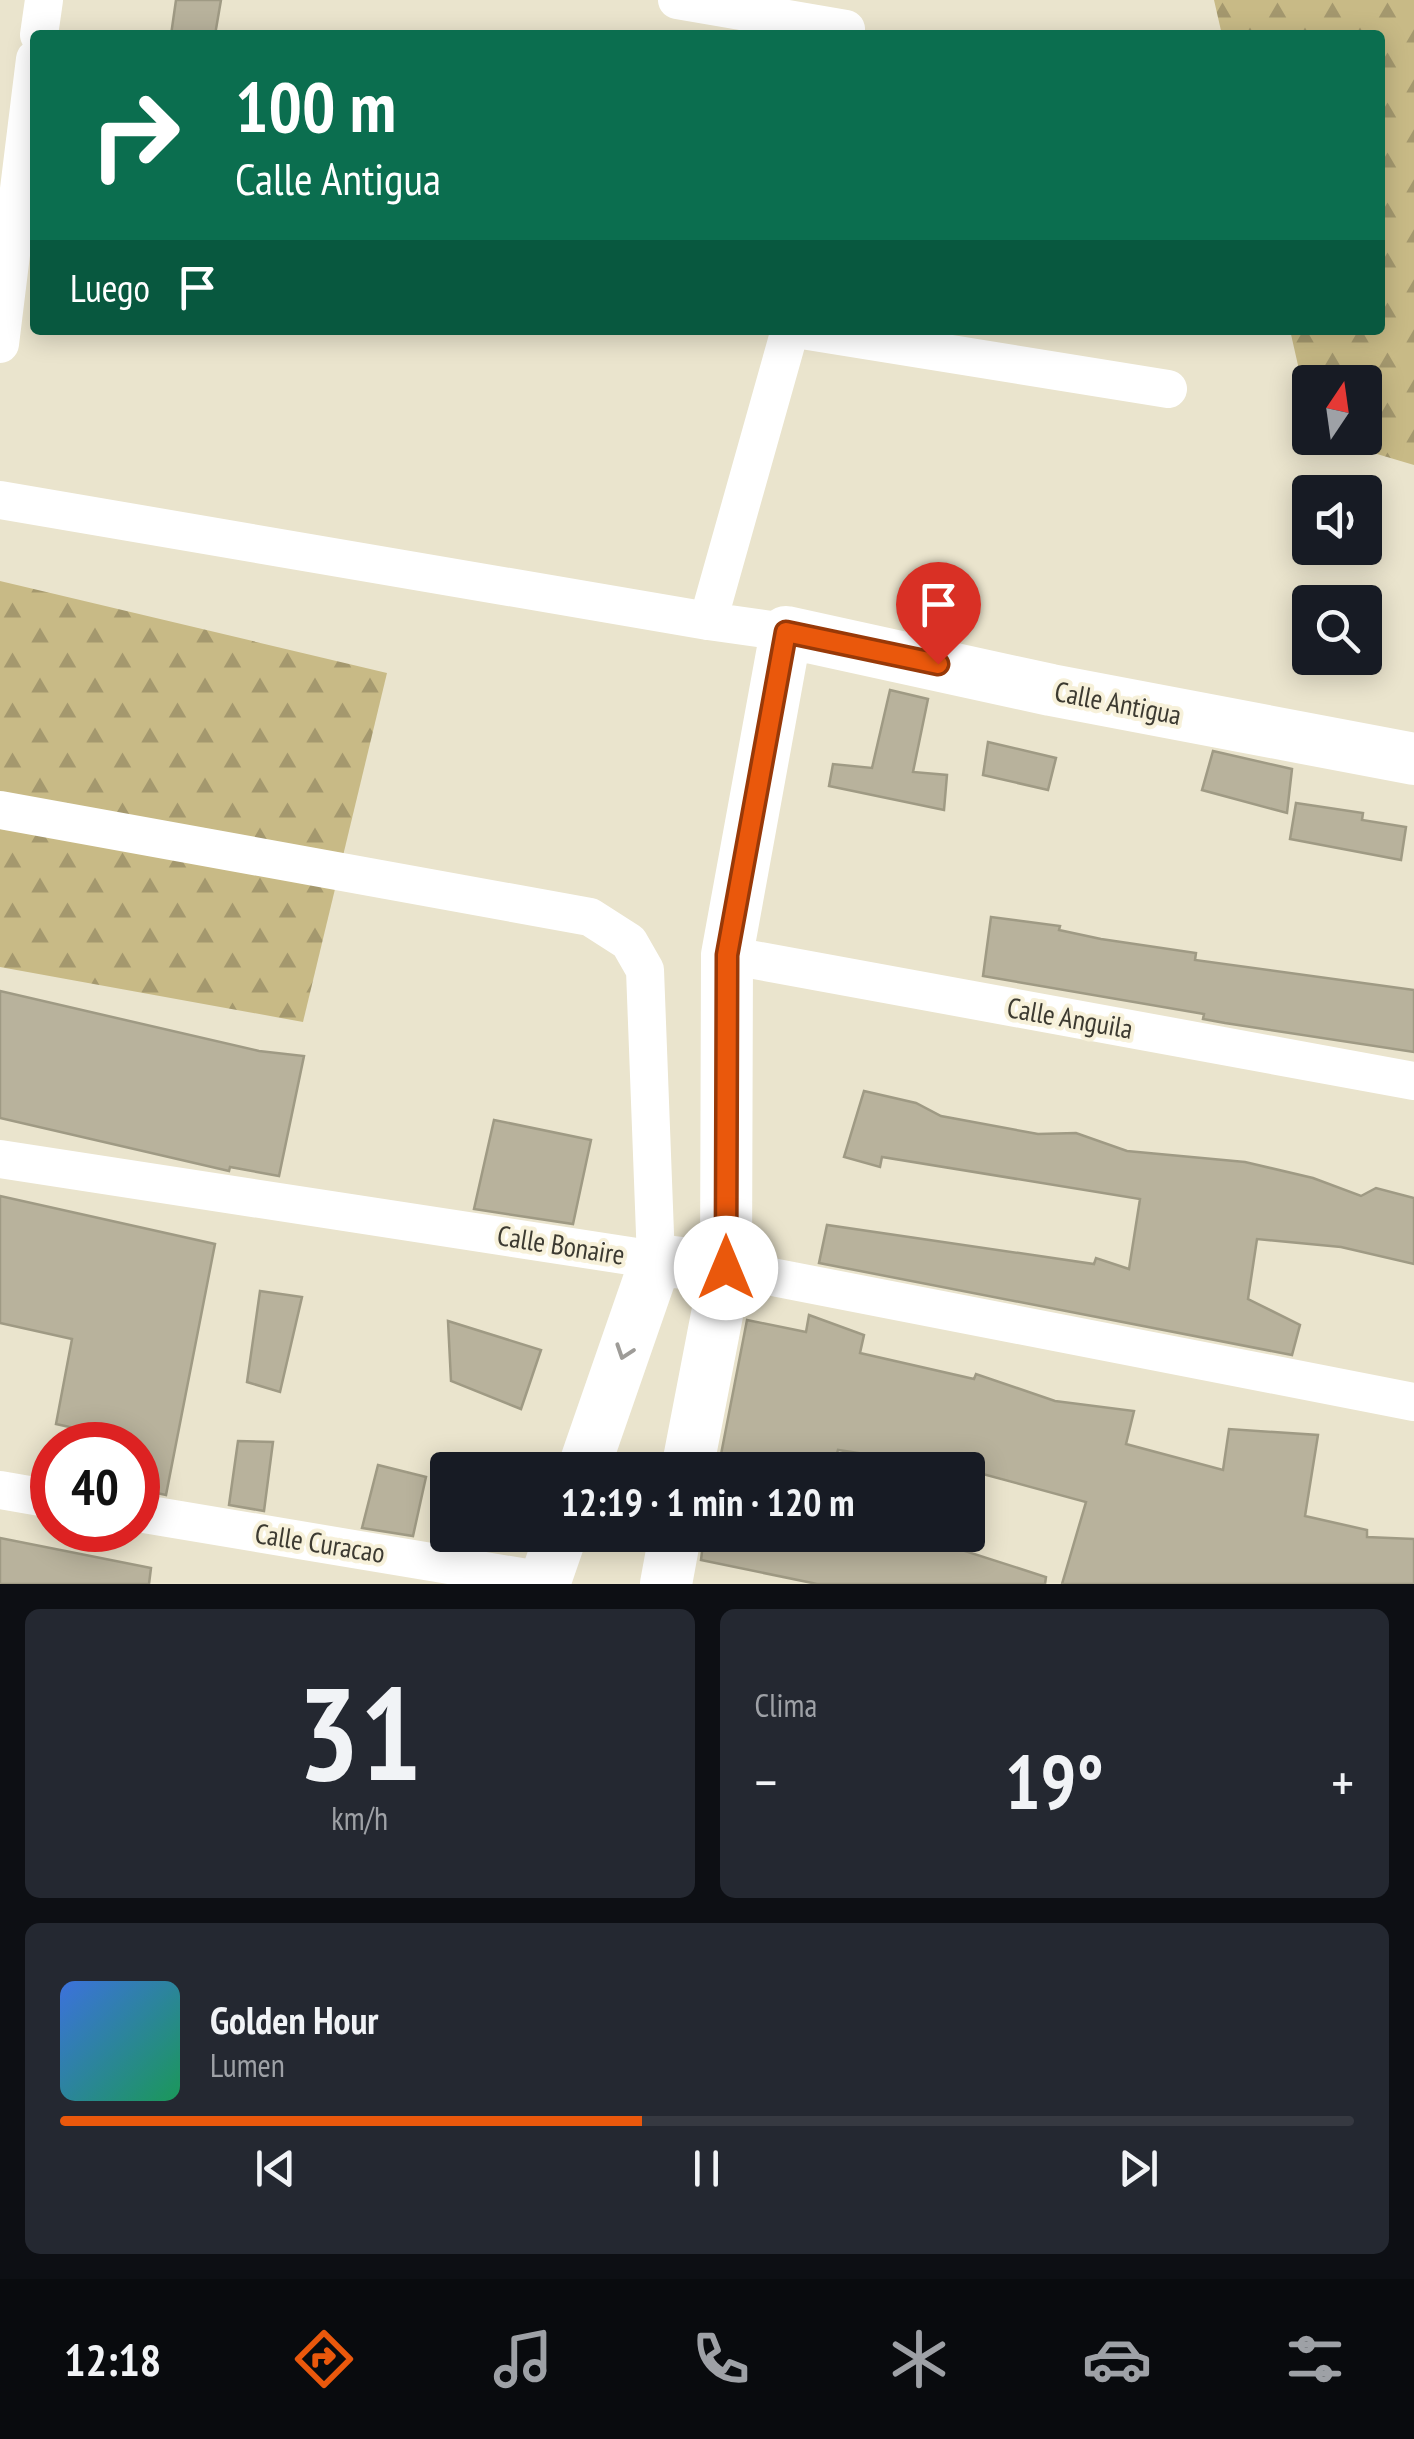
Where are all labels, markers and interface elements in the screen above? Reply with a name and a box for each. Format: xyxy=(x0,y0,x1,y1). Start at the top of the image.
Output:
text: 100 m xyxy=(235,61,396,151)
icon: right xyxy=(70,70,200,200)
text: Calle Antigua xyxy=(235,149,441,207)
icon: arrive xyxy=(170,260,225,315)
text: Luego xyxy=(70,263,150,312)
north arrow xyxy=(1292,365,1382,455)
map controls xyxy=(1292,365,1382,675)
button: sound xyxy=(1292,475,1382,565)
pin xyxy=(896,562,981,665)
icon: arrive xyxy=(911,577,966,632)
button: search xyxy=(1292,585,1382,675)
street label: Calle Antigua xyxy=(1052,672,1185,733)
street label: Calle Anguila xyxy=(1004,988,1136,1047)
street label: Calle Bonaire xyxy=(495,1216,627,1273)
position arrow xyxy=(674,1216,778,1320)
one-way arrow xyxy=(615,1342,636,1360)
speed limit sign: 40 xyxy=(30,1422,160,1552)
text: 12:19 · 1 min · 120 m xyxy=(561,1477,854,1526)
street label: Calle Curacao xyxy=(253,1514,388,1571)
text: 31 xyxy=(298,1648,422,1816)
text: Clima xyxy=(755,1684,817,1726)
text: 19° xyxy=(1005,1733,1104,1830)
text: − xyxy=(755,1746,777,1817)
text: + xyxy=(1331,1746,1354,1817)
text: km/h xyxy=(331,1797,388,1839)
text: Golden Hour xyxy=(210,1995,379,2044)
text: Lumen xyxy=(210,2044,285,2086)
icon: previous xyxy=(248,2141,303,2196)
icon: pause xyxy=(679,2141,734,2196)
icon: next xyxy=(1111,2141,1166,2196)
icon: directions xyxy=(289,2324,359,2394)
icon: music xyxy=(488,2324,558,2394)
icon: phone xyxy=(686,2324,756,2394)
icon: climate xyxy=(884,2324,954,2394)
icon: car xyxy=(1082,2324,1152,2394)
icon: filters xyxy=(1280,2324,1350,2394)
text: 12:18 xyxy=(64,2330,161,2388)

